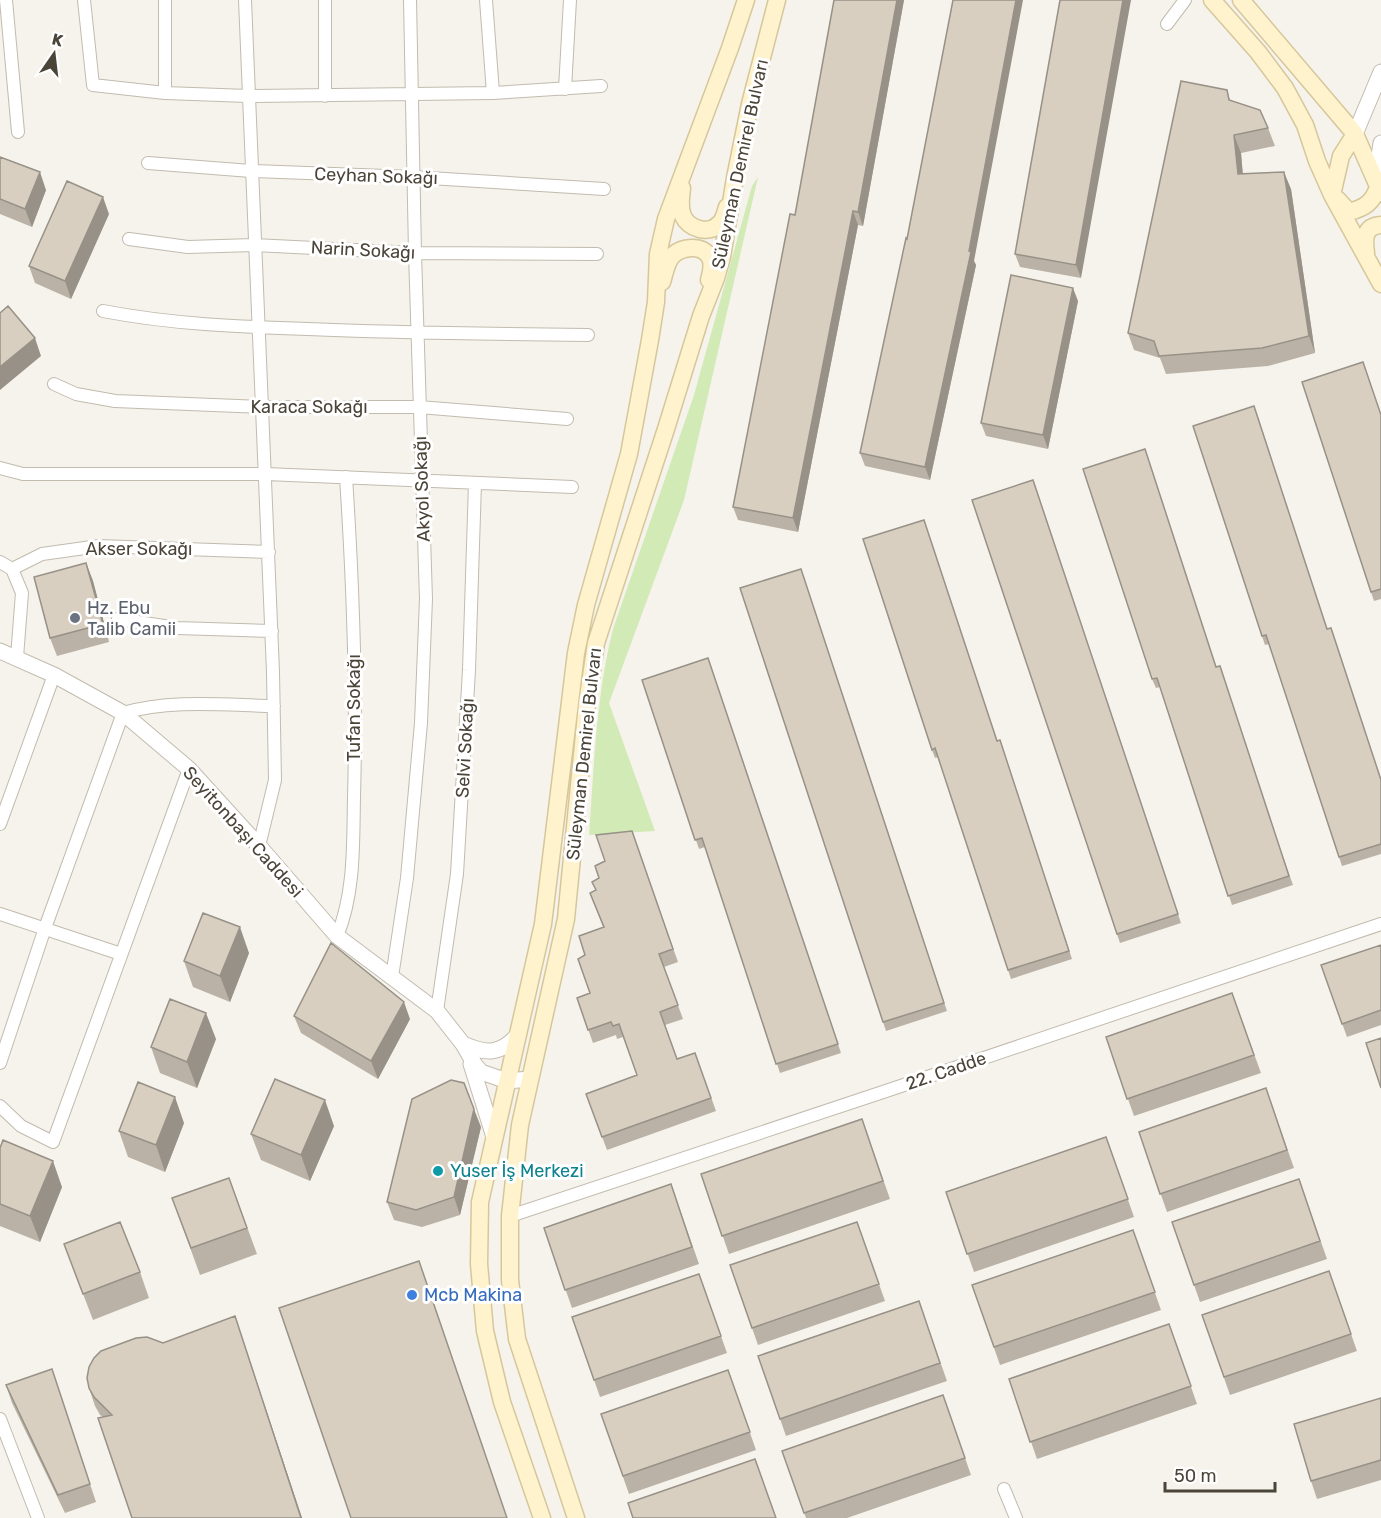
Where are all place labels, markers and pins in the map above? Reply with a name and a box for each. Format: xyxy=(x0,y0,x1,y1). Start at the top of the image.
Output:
place label: Hz. Ebu Talib Camii xyxy=(87,597,176,640)
marker: Hz. Ebu Talib Camii xyxy=(68,611,82,625)
place label: Yuser İş Merkezi xyxy=(450,1160,584,1182)
marker: Yuser İş Merkezi xyxy=(431,1164,445,1178)
place label: Mcb Makina xyxy=(424,1284,522,1306)
marker: Mcb Makina xyxy=(405,1288,419,1302)

